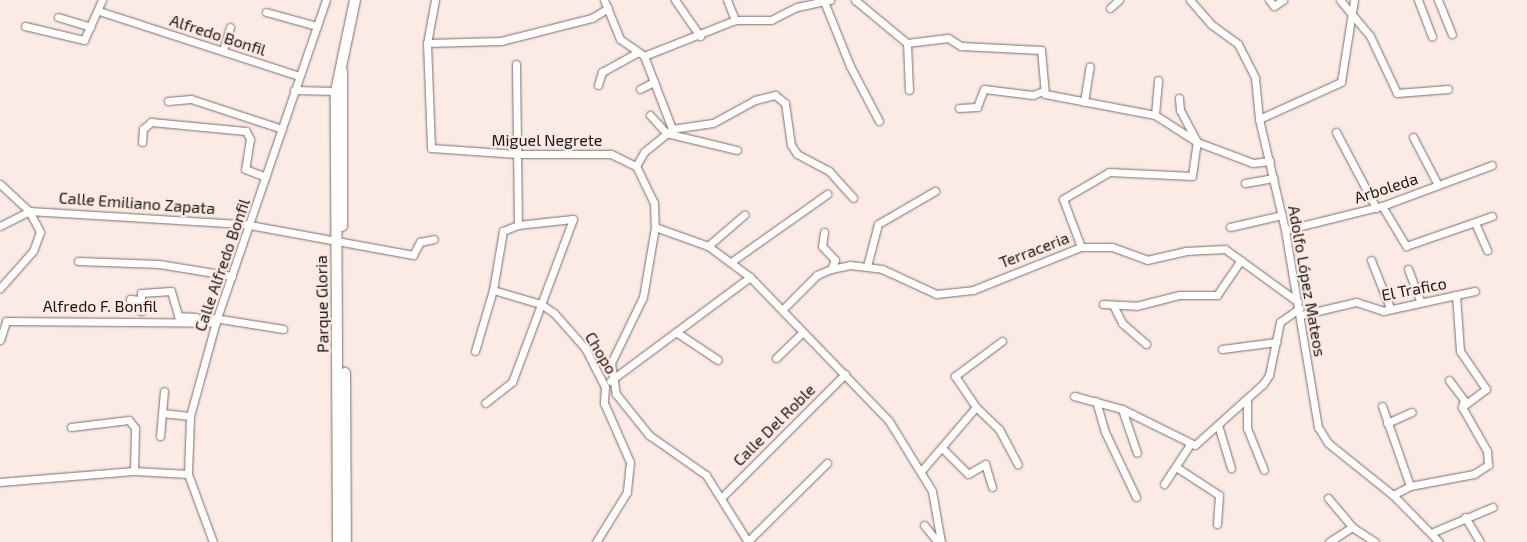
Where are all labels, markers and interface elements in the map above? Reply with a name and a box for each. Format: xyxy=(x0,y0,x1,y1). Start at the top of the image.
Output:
street label: Alfredo Bonfil xyxy=(167,10,269,60)
street label: Miguel Negrete xyxy=(491,130,603,150)
street label: Arboleda xyxy=(1352,169,1420,207)
street label: Calle Emiliano Zapata xyxy=(58,188,216,218)
street label: Calle Alfredo Bonfil xyxy=(190,196,254,334)
street label: Adolfo López Mateos xyxy=(1284,204,1330,358)
street label: Terraceria xyxy=(996,228,1072,272)
street label: Parque Gloria xyxy=(312,255,332,353)
street label: El Trafico xyxy=(1379,273,1449,305)
street label: Alfredo F. Bonfil xyxy=(43,296,157,316)
street label: Chopo xyxy=(581,328,621,378)
street label: Calle Del Roble xyxy=(729,380,819,470)

